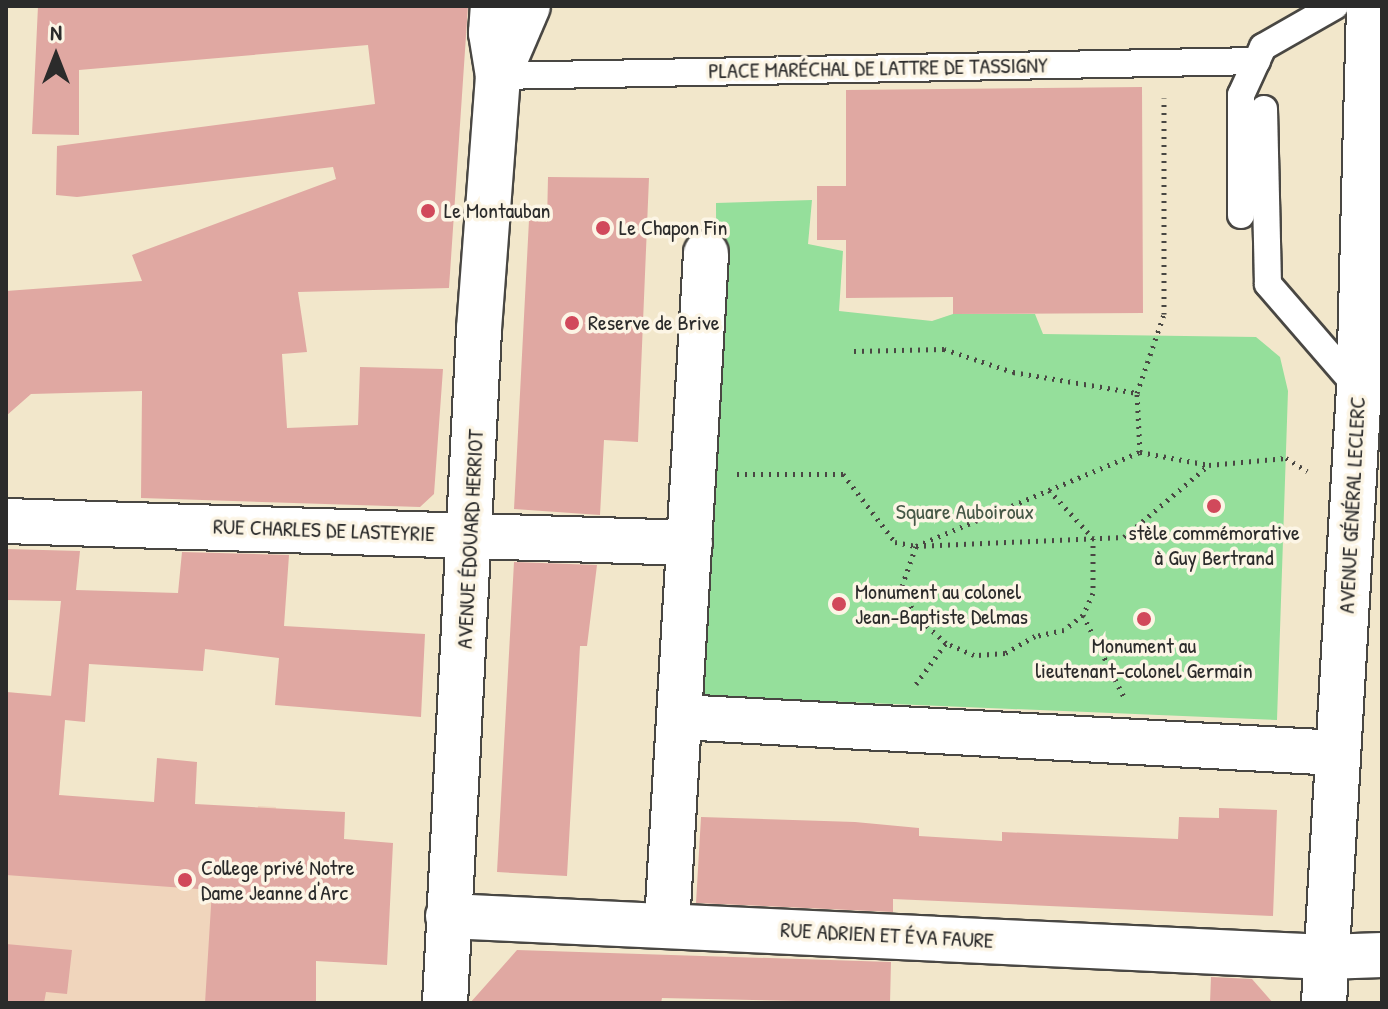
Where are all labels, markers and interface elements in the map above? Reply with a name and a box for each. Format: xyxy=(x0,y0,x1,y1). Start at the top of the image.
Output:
north arrow xyxy=(16,16,96,96)
text: N xyxy=(50,17,62,47)
street label: PLACE MARÉCHAL DE LATTRE DE TASSIGNY xyxy=(708,52,1048,84)
place label: Le Montauban xyxy=(444,198,551,224)
marker: Le Montauban xyxy=(419,202,437,220)
place label: Le Chapon Fin xyxy=(619,215,727,241)
marker: Le Chapon Fin xyxy=(594,219,612,237)
place label: Reserve de Brive xyxy=(588,310,720,336)
marker: Reserve de Brive xyxy=(563,314,581,332)
street label: AVENUE GÉNÉRAL LECLERC xyxy=(1333,396,1371,614)
street label: AVENUE ÉDOUARD HERRIOT xyxy=(451,429,489,649)
marker: stèle commémorative à Guy Bertrand xyxy=(1205,497,1223,515)
park label: Square Auboiroux xyxy=(896,499,1034,525)
street label: RUE CHARLES DE LASTEYRIE xyxy=(213,513,435,547)
place label: stèle commémorative à Guy Bertrand xyxy=(1128,519,1300,570)
place label: Monument au colonel Jean-Baptiste Delmas xyxy=(855,578,1028,630)
marker: Monument au colonel Jean-Baptiste Delmas xyxy=(830,595,848,613)
marker: Monument au lieutenant-colonel Germain xyxy=(1135,610,1153,628)
place label: Monument au lieutenant-colonel Germain xyxy=(1035,632,1253,684)
place label: College privé Notre Dame Jeanne d'Arc xyxy=(201,854,355,906)
marker: College privé Notre Dame Jeanne d'Arc xyxy=(176,871,194,889)
street label: RUE ADRIEN ET ÉVA FAURE xyxy=(780,916,994,954)

